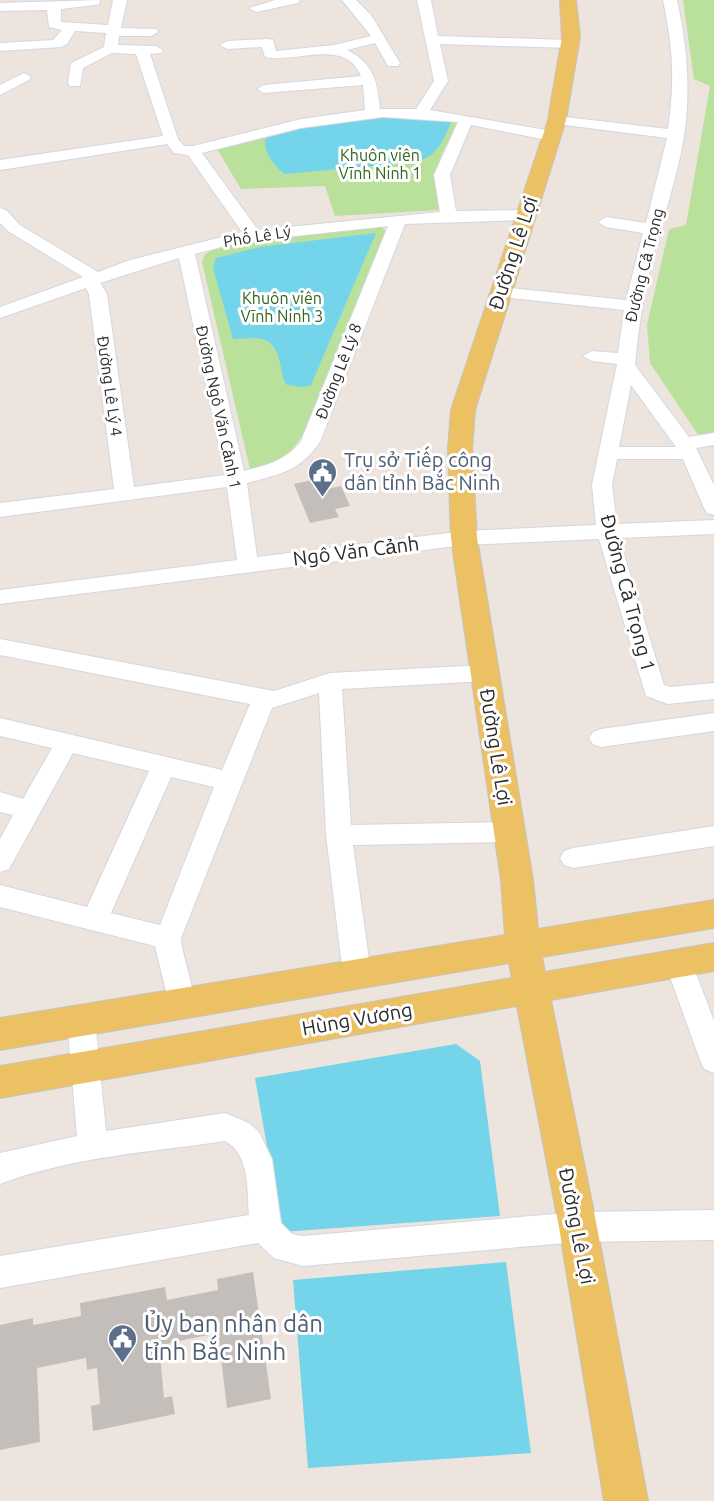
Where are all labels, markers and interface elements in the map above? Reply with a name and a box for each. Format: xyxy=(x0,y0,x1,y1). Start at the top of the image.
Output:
park label: Khuôn viên Vĩnh Ninh 1 xyxy=(339,146,421,182)
street label: Đường Lê Lợi xyxy=(483,193,542,313)
street label: Đường Cả Trọng xyxy=(621,206,667,324)
street label: Phố Lê Lý xyxy=(222,219,292,250)
park label: Khuôn viên Vĩnh Ninh 3 xyxy=(241,289,323,325)
street label: Đường Lê Lý 8 xyxy=(311,320,365,422)
street label: Đường Ngô Văn Cảnh 1 xyxy=(193,324,245,490)
street label: Đường Lê Lý 4 xyxy=(94,335,126,437)
place label: Trụ sở Tiếp công dân tỉnh Bắc Ninh xyxy=(344,445,501,494)
public building icon: Trụ sở Tiếp công dân tỉnh Bắc Ninh xyxy=(307,456,339,498)
street label: Đường Cả Trọng 1 xyxy=(596,512,661,674)
street label: Ngô Văn Cảnh xyxy=(292,531,420,570)
street label: Đường Lê Lợi xyxy=(476,687,517,807)
street label: Hùng Vương xyxy=(300,997,414,1040)
street label: Đường Lê Lợi xyxy=(555,1166,600,1286)
place label: Ủy ban nhân dân tỉnh Bắc Ninh xyxy=(144,1309,323,1365)
public building icon: Ủy ban nhân dân tỉnh Bắc Ninh xyxy=(107,1322,139,1364)

